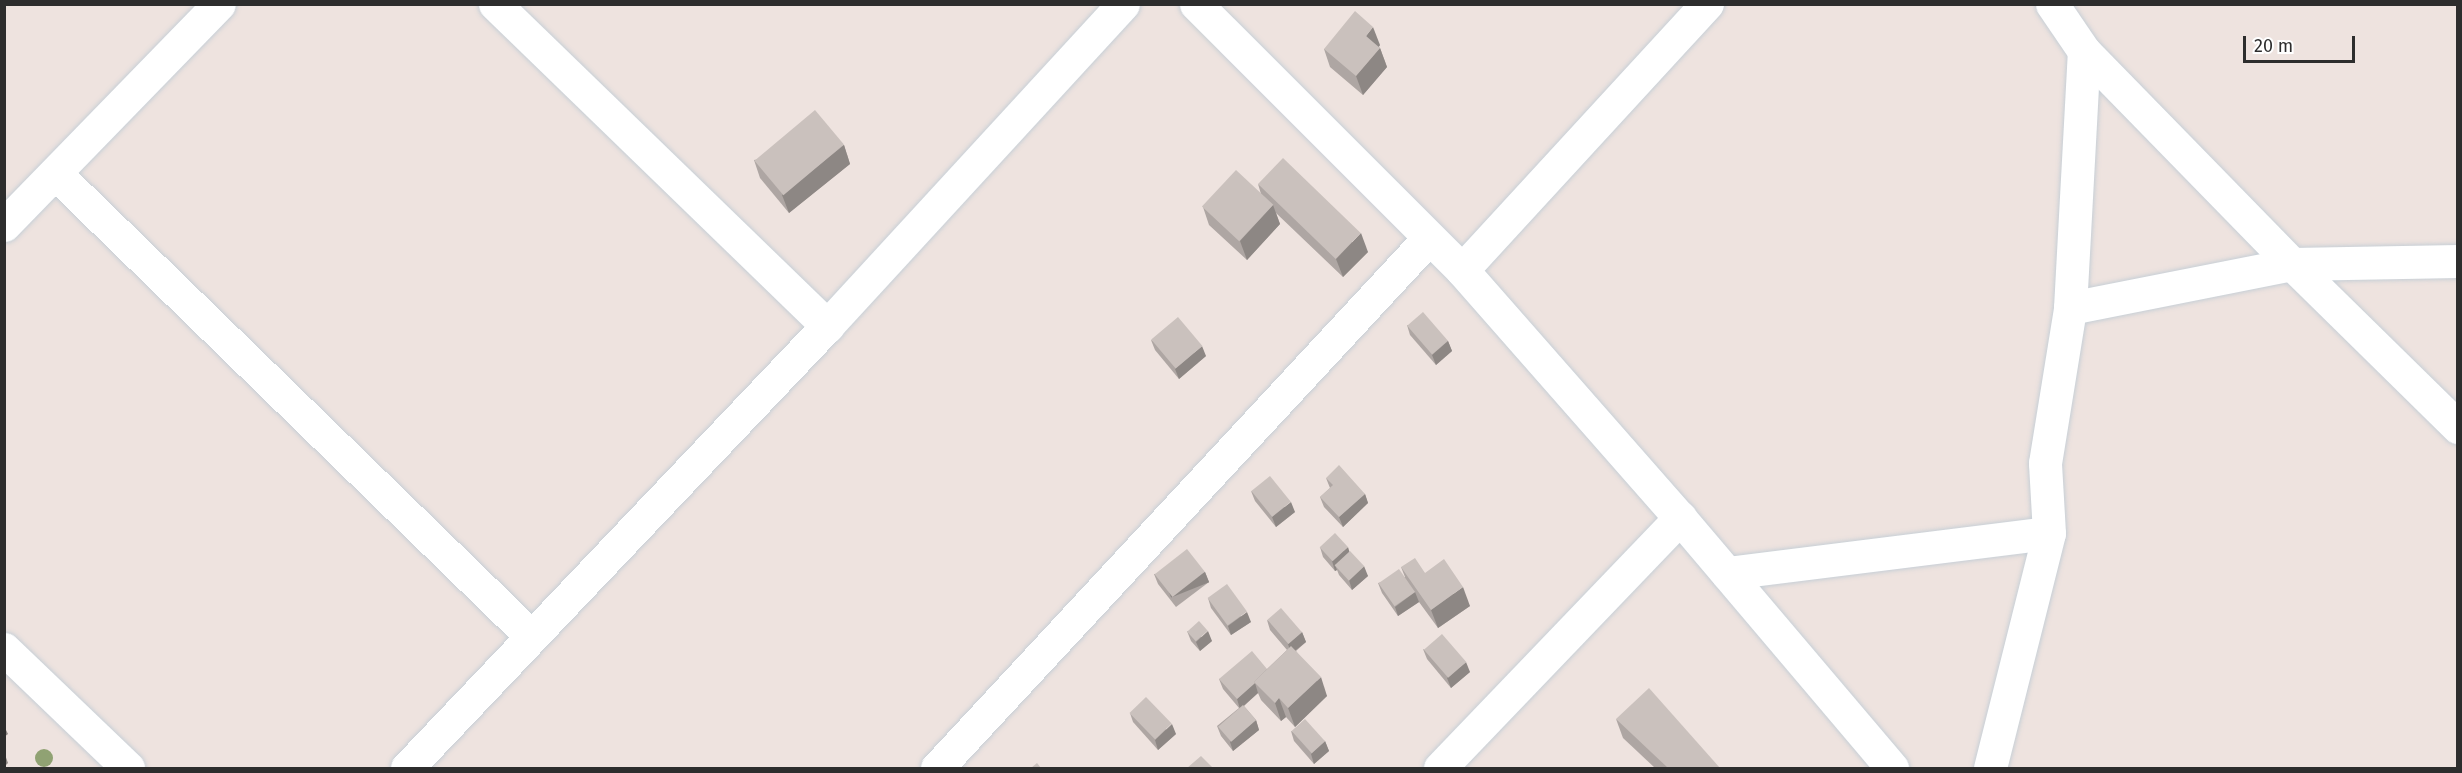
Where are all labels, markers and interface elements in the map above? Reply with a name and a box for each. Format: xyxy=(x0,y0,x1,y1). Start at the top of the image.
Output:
scale bar xyxy=(2246,24,2358,62)
text: 20 m xyxy=(2254,35,2293,57)

